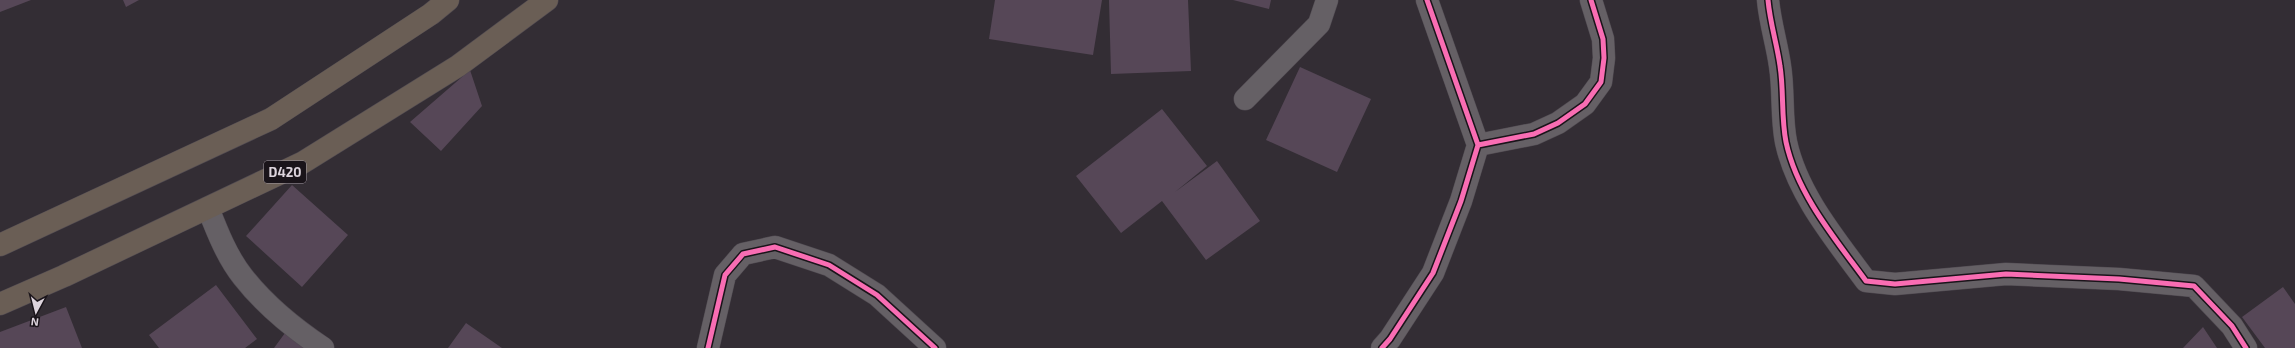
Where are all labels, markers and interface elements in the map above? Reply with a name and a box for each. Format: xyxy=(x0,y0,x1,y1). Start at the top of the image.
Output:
road number: D420 xyxy=(264,161,306,183)
north arrow xyxy=(16,292,56,332)
text: N xyxy=(30,315,39,329)

